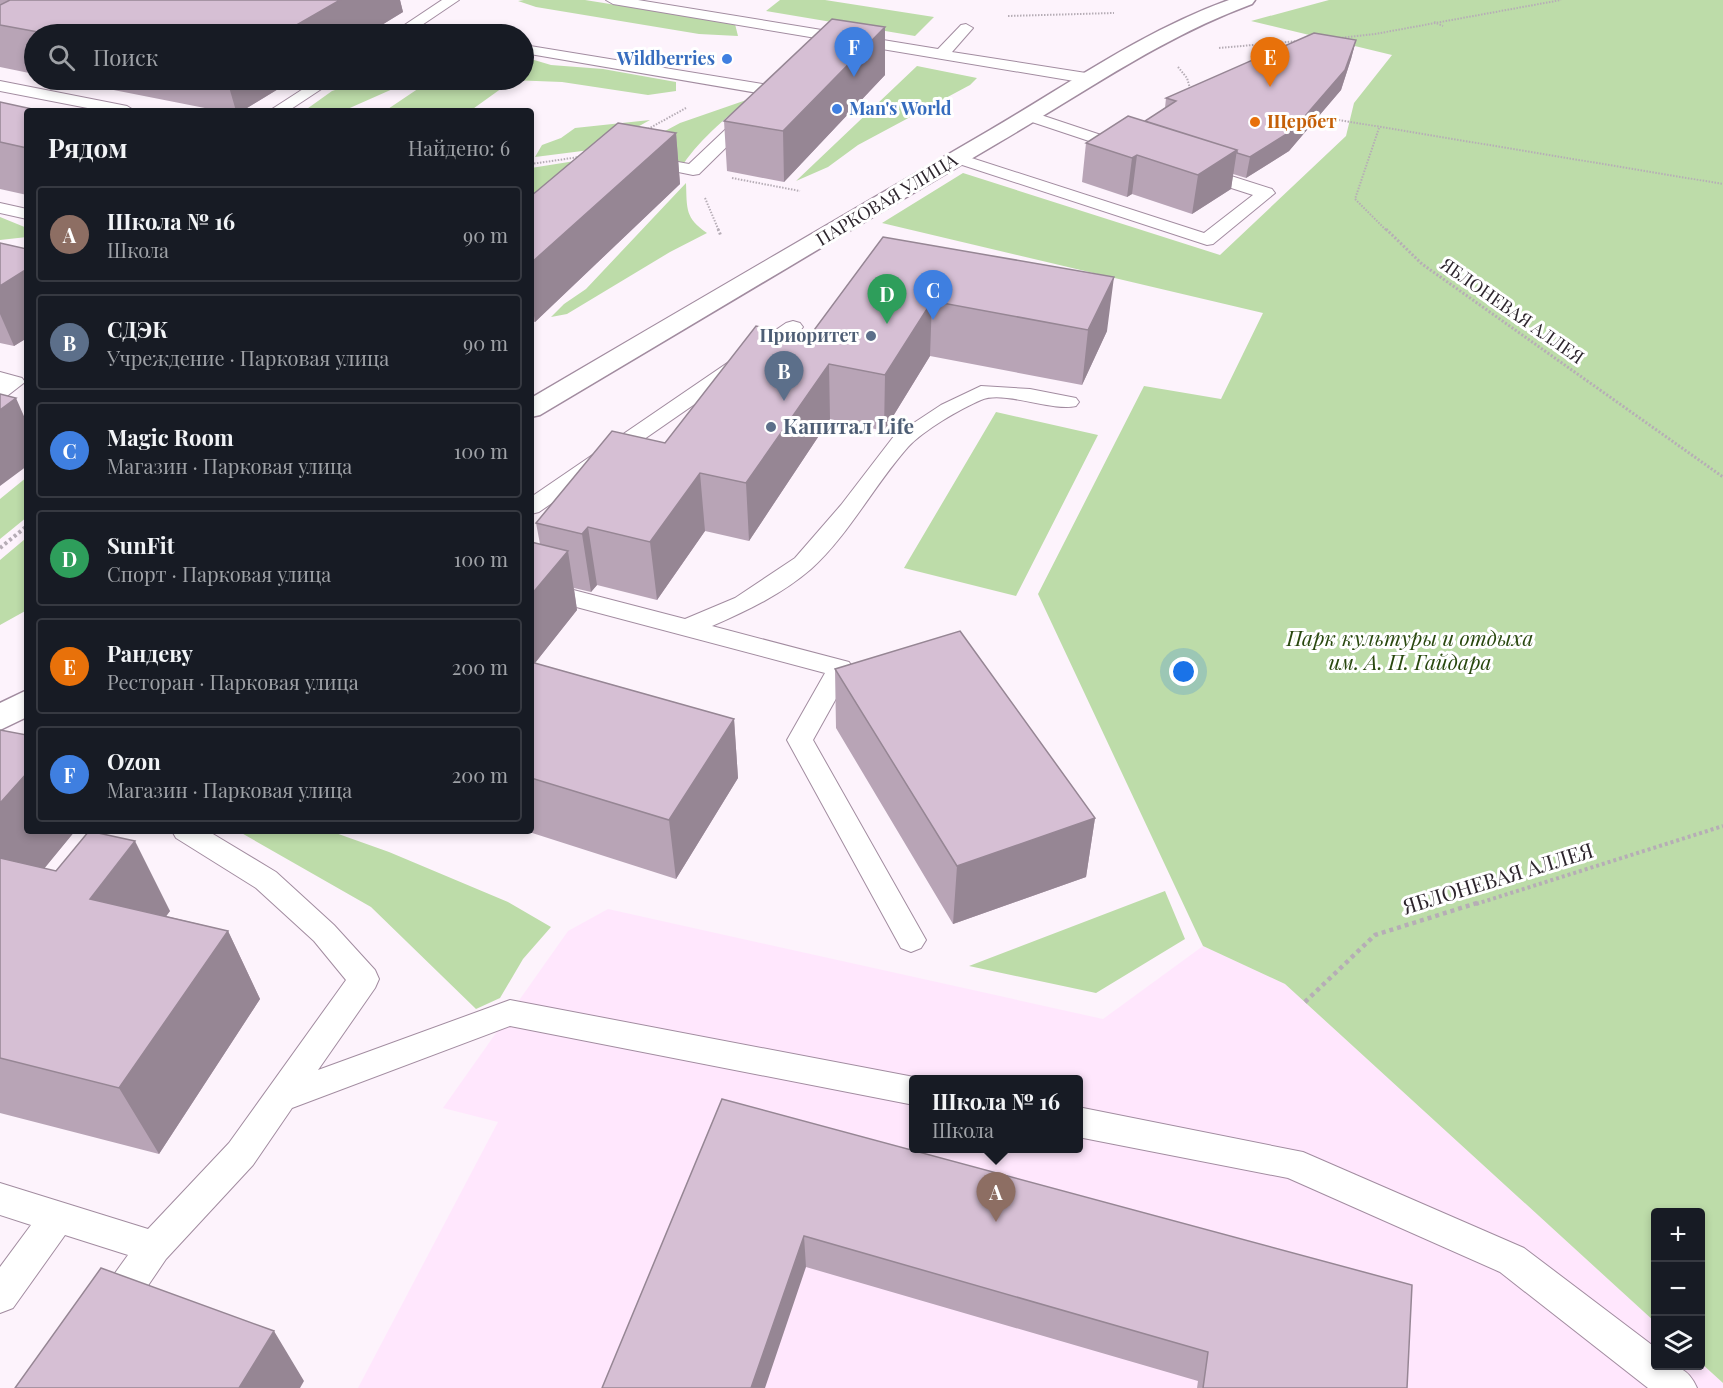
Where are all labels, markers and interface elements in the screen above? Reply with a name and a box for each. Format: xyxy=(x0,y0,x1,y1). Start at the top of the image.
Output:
search box xyxy=(24,24,534,90)
pin: F xyxy=(834,28,874,77)
pin: E xyxy=(1250,38,1290,87)
icon: search xyxy=(45,41,78,74)
text: Поиск xyxy=(93,42,158,72)
place label: Wildberries xyxy=(616,46,715,70)
marker: Wildberries xyxy=(720,52,734,66)
place label: Man's World xyxy=(849,96,952,120)
marker: Man's World xyxy=(830,102,844,116)
place label: Щербет xyxy=(1267,109,1337,133)
marker: Щербет xyxy=(1248,115,1262,129)
text: Рядом xyxy=(48,130,127,165)
text: Найдено: 6 xyxy=(408,134,510,161)
street label: ПАРКОВАЯ УЛИЦА xyxy=(811,147,962,251)
text: Школа № 16 xyxy=(107,206,235,236)
text: A xyxy=(63,221,76,248)
text: 90 m xyxy=(463,221,508,248)
text: Школа xyxy=(107,236,169,263)
street label: ЯБЛОНЕВАЯ АЛЛЕЯ xyxy=(1435,251,1589,369)
pin: C xyxy=(914,270,952,320)
pin: D xyxy=(868,274,906,324)
text: СДЭК xyxy=(107,314,168,344)
place label: Приоритет xyxy=(759,323,860,347)
text: B xyxy=(63,329,76,356)
text: 90 m xyxy=(463,329,508,356)
marker: Приоритет xyxy=(864,329,878,343)
text: Учреждение · Парковая улица xyxy=(107,344,389,371)
pin: B xyxy=(764,352,804,401)
place label: Капитал Life xyxy=(783,411,914,439)
marker: Капитал Life xyxy=(764,420,778,434)
text: Magic Room xyxy=(107,422,234,452)
text: C xyxy=(62,437,77,464)
text: 100 m xyxy=(454,437,508,464)
text: Магазин · Парковая улица xyxy=(107,452,352,479)
text: SunFit xyxy=(107,530,174,560)
text: D xyxy=(62,545,77,572)
text: 100 m xyxy=(454,545,508,572)
text: Спорт · Парковая улица xyxy=(107,560,331,587)
park label: Парк культуры и отдыха им. А. П. Гайдара xyxy=(1286,623,1533,675)
text: Рандеву xyxy=(107,638,193,668)
text: E xyxy=(63,653,76,680)
text: 200 m xyxy=(452,653,508,680)
your location xyxy=(1169,657,1198,686)
text: Ресторан · Парковая улица xyxy=(107,668,359,695)
text: Ozon xyxy=(107,746,161,776)
text: F xyxy=(64,761,75,788)
text: 200 m xyxy=(452,761,508,788)
text: Магазин · Парковая улица xyxy=(107,776,352,803)
street label: ЯБЛОНЕВАЯ АЛЛЕЯ xyxy=(1398,835,1596,920)
popup xyxy=(909,1075,1083,1153)
text: Школа № 16 xyxy=(932,1086,1060,1116)
text: Школа xyxy=(932,1116,994,1143)
pin: A xyxy=(976,1172,1016,1222)
map controls xyxy=(1651,1208,1705,1370)
button: + xyxy=(1651,1208,1705,1262)
button: − xyxy=(1651,1262,1705,1316)
button: layers xyxy=(1651,1316,1705,1370)

